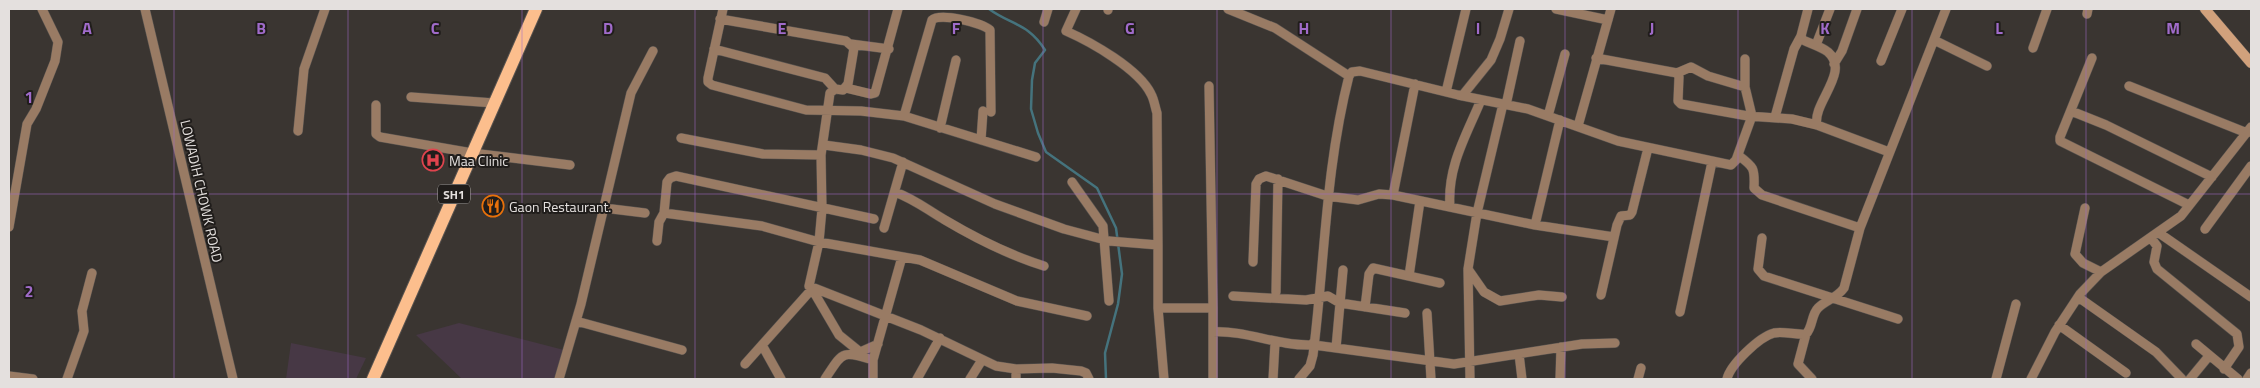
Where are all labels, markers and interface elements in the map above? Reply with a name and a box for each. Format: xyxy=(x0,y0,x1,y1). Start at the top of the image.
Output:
text: A xyxy=(82,16,92,40)
text: B xyxy=(256,16,266,40)
text: C xyxy=(431,16,440,40)
text: D xyxy=(603,16,613,40)
text: E xyxy=(778,16,787,40)
text: F xyxy=(952,16,961,40)
text: G xyxy=(1125,16,1135,40)
text: H xyxy=(1299,16,1309,40)
text: I xyxy=(1476,16,1480,40)
text: J xyxy=(1650,16,1654,40)
text: K xyxy=(1820,16,1830,40)
text: L xyxy=(1995,16,2003,40)
text: M xyxy=(2166,16,2180,40)
text: 1 xyxy=(25,85,33,109)
street label: LOWADIH CHOWK ROAD xyxy=(175,118,229,264)
hospital icon: Maa Clinic xyxy=(421,148,445,172)
place label: Maa Clinic xyxy=(449,150,508,171)
road number: SH1 xyxy=(438,184,470,203)
restaurant icon: Gaon Restaurant. xyxy=(481,194,505,218)
place label: Gaon Restaurant. xyxy=(509,196,611,217)
text: 2 xyxy=(25,279,33,303)

